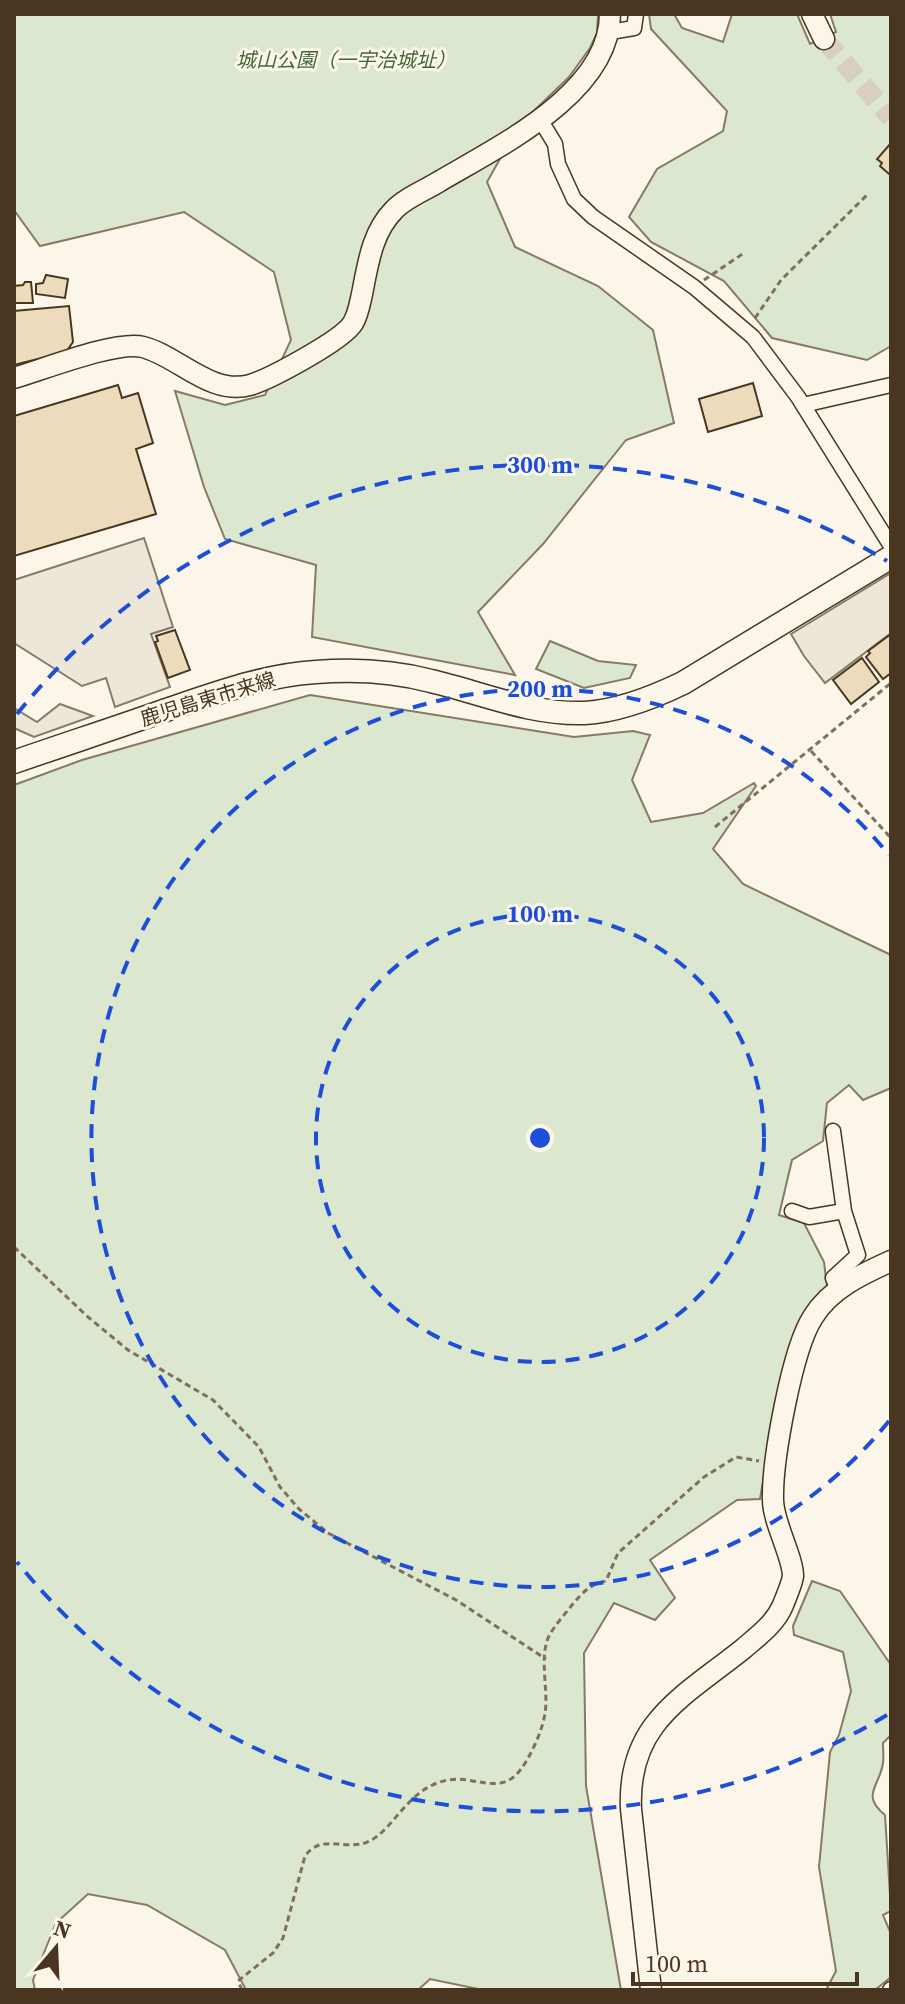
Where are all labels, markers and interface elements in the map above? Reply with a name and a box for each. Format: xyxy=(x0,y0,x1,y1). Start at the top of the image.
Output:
park label: 城山公園（一宇治城址） xyxy=(236,46,456,74)
text: 300 m xyxy=(507,448,573,481)
street label: 鹿児島東市来線 xyxy=(137,665,279,733)
text: 200 m xyxy=(507,672,573,705)
text: 100 m xyxy=(507,897,573,930)
centre of rings xyxy=(526,1124,554,1152)
north arrow xyxy=(16,1908,96,1988)
text: N xyxy=(50,1912,75,1946)
scale bar xyxy=(633,1936,857,1986)
text: 100 m xyxy=(645,1947,708,1980)

